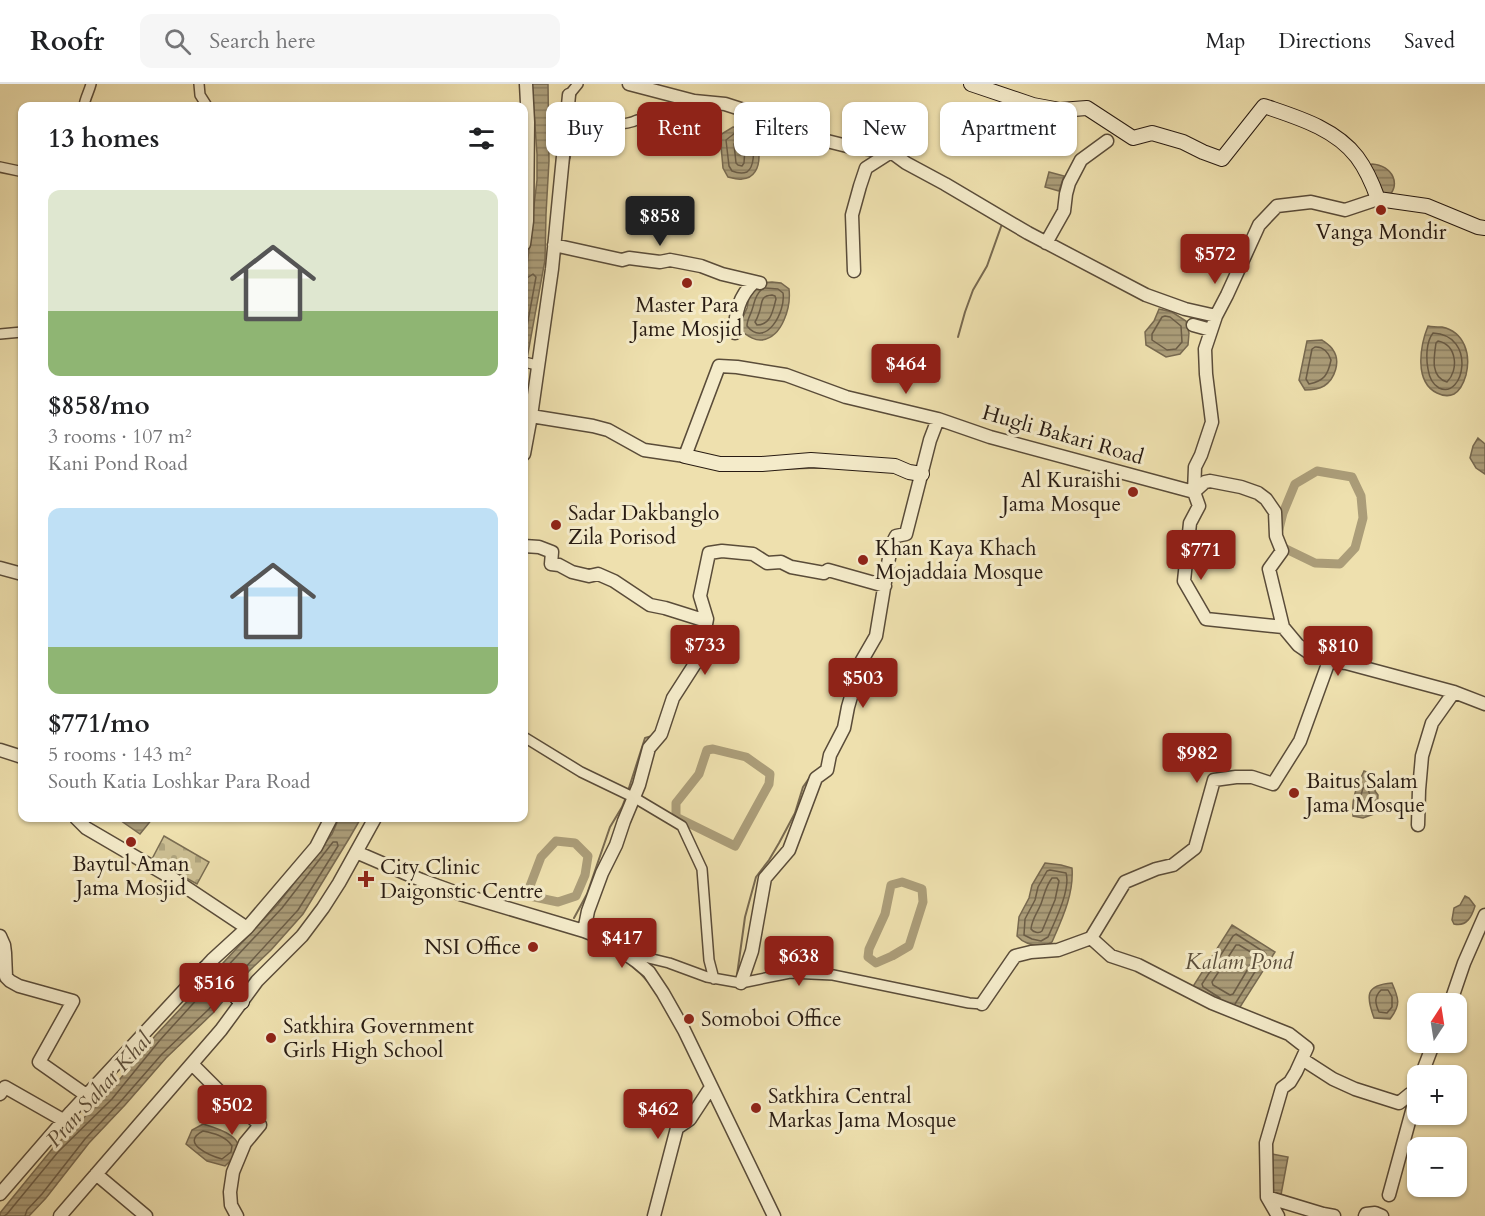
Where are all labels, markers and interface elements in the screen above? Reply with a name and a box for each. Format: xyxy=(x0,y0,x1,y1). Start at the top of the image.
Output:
search box xyxy=(140,14,560,68)
text: Roofr xyxy=(30,22,104,60)
icon: search xyxy=(161,25,194,58)
text: Search here xyxy=(209,26,316,56)
text: Map xyxy=(1205,27,1245,56)
text: Directions xyxy=(1278,27,1371,56)
text: Saved xyxy=(1404,27,1455,56)
chip: Buy xyxy=(546,102,625,156)
chip: Rent xyxy=(637,102,722,156)
chip: Filters xyxy=(734,102,830,156)
chip: New xyxy=(842,102,928,156)
chip: Apartment xyxy=(940,102,1077,156)
text: 13 homes xyxy=(48,121,159,156)
icon: filters xyxy=(465,122,498,155)
pin: $858 xyxy=(624,196,696,247)
text: $858 xyxy=(640,202,680,229)
marker: Vanga Mondir xyxy=(1374,203,1388,217)
place label: Vanga Mondir xyxy=(1316,218,1447,247)
icon: home xyxy=(219,229,327,337)
pin: $572 xyxy=(1179,234,1251,285)
text: $572 xyxy=(1195,240,1235,267)
marker: Master Para Jame Mosjid xyxy=(680,276,694,290)
place label: Master Para Jame Mosjid xyxy=(629,291,742,344)
pin: $464 xyxy=(870,344,942,395)
text: $464 xyxy=(886,350,926,377)
text: $858/mo xyxy=(48,388,150,423)
street label: Hugli Bakari Road xyxy=(979,398,1147,472)
text: 3 rooms · 107 m² xyxy=(48,423,192,450)
text: Kani Pond Road xyxy=(48,450,188,477)
place label: Al Kuraishi Jama Mosque xyxy=(999,466,1121,519)
marker: Al Kuraishi Jama Mosque xyxy=(1126,485,1140,499)
place label: Sadar Dakbanglo Zila Porisod xyxy=(568,499,719,552)
marker: Sadar Dakbanglo Zila Porisod xyxy=(549,518,563,532)
pin: $771 xyxy=(1165,530,1237,581)
place label: Khan Kaya Khach Mojaddaia Mosque xyxy=(875,534,1044,587)
text: $771 xyxy=(1181,536,1221,563)
icon: home xyxy=(219,547,327,655)
marker: Khan Kaya Khach Mojaddaia Mosque xyxy=(856,553,870,567)
pin: $733 xyxy=(669,625,741,676)
pin: $810 xyxy=(1302,626,1374,677)
text: $733 xyxy=(685,631,725,658)
text: $810 xyxy=(1318,632,1358,659)
pin: $503 xyxy=(827,658,899,709)
text: $503 xyxy=(843,664,883,691)
text: $771/mo xyxy=(48,706,150,741)
pin: $982 xyxy=(1161,733,1233,784)
text: $982 xyxy=(1177,739,1217,766)
text: 5 rooms · 143 m² xyxy=(48,741,192,768)
place label: Baitus Salam Jama Mosque xyxy=(1303,767,1425,820)
text: South Katia Loshkar Para Road xyxy=(48,768,310,795)
marker: Baitus Salam Jama Mosque xyxy=(1287,786,1301,800)
marker: Baytul Aman Jama Mosjid xyxy=(124,835,138,849)
place label: Baytul Aman Jama Mosjid xyxy=(72,850,190,903)
place label: City Clinic Daigonstic Centre xyxy=(380,853,543,906)
marker: City Clinic Daigonstic Centre xyxy=(357,870,375,888)
pin: $417 xyxy=(586,918,658,969)
text: $417 xyxy=(602,924,642,951)
place label: NSI Office xyxy=(424,933,521,962)
pin: $638 xyxy=(763,936,835,987)
marker: NSI Office xyxy=(526,940,540,954)
text: $638 xyxy=(779,942,819,969)
water label: Kalam Pond xyxy=(1185,947,1295,977)
pin: $516 xyxy=(178,963,250,1014)
text: $516 xyxy=(194,969,234,996)
north arrow xyxy=(1407,993,1467,1053)
map controls xyxy=(1407,993,1467,1197)
place label: Somoboi Office xyxy=(701,1005,842,1034)
place label: Satkhira Government Girls High School xyxy=(283,1012,474,1065)
marker: Somoboi Office xyxy=(682,1012,696,1026)
water label: Pran Sahar Khal xyxy=(39,1025,159,1154)
marker: Satkhira Government Girls High School xyxy=(264,1031,278,1045)
button: + xyxy=(1407,1065,1467,1125)
place label: Satkhira Central Markas Jama Mosque xyxy=(768,1082,957,1135)
pin: $502 xyxy=(196,1085,268,1136)
pin: $462 xyxy=(622,1089,694,1140)
text: $502 xyxy=(212,1091,252,1118)
text: $462 xyxy=(638,1095,678,1122)
marker: Satkhira Central Markas Jama Mosque xyxy=(749,1101,763,1115)
button: − xyxy=(1407,1137,1467,1197)

